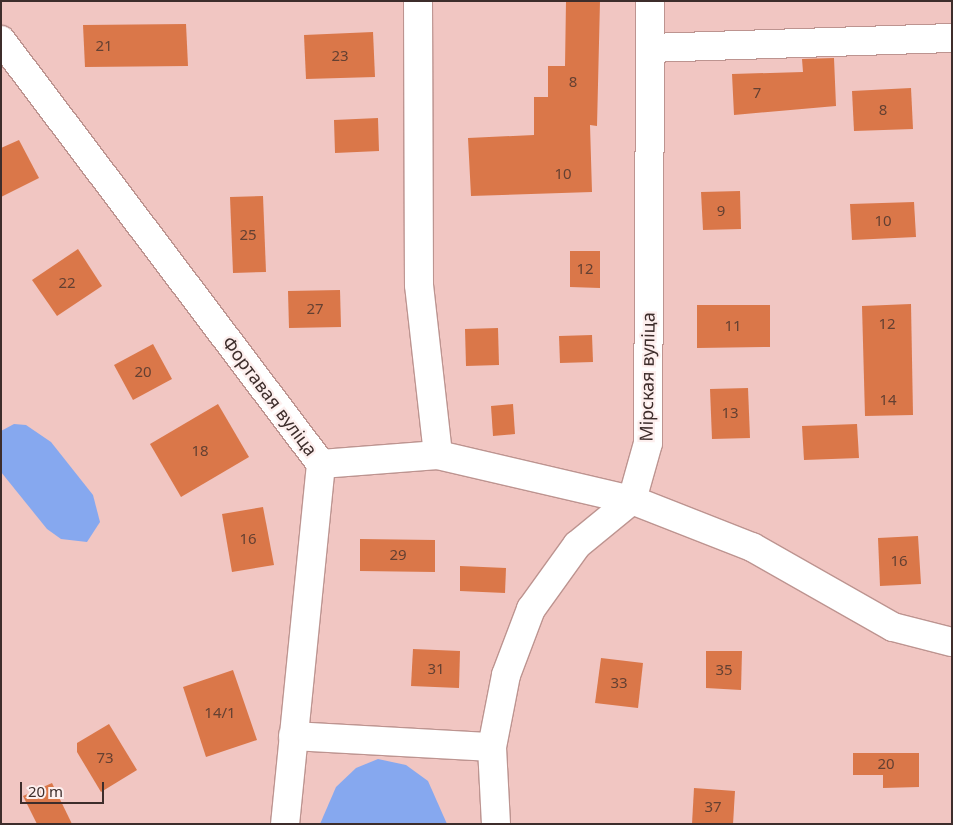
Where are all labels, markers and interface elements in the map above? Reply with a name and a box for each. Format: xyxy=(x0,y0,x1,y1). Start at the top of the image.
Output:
house number: 21 xyxy=(95,37,113,55)
house number: 23 xyxy=(331,47,349,65)
house number: 8 xyxy=(569,73,577,91)
house number: 7 xyxy=(753,84,761,102)
house number: 8 xyxy=(879,101,887,119)
house number: 10 xyxy=(554,165,572,183)
house number: 9 xyxy=(717,202,725,220)
house number: 10 xyxy=(874,212,892,230)
house number: 25 xyxy=(239,226,257,244)
house number: 12 xyxy=(576,260,594,278)
house number: 22 xyxy=(58,274,76,292)
house number: 27 xyxy=(306,300,324,318)
street label: Мірская вуліца xyxy=(635,312,659,442)
house number: 12 xyxy=(878,315,896,333)
house number: 11 xyxy=(724,317,742,335)
street label: Фортавая вуліца xyxy=(218,332,322,460)
house number: 20 xyxy=(134,363,152,381)
house number: 14 xyxy=(879,391,897,409)
house number: 13 xyxy=(721,404,739,422)
house number: 18 xyxy=(191,442,209,460)
house number: 16 xyxy=(239,530,257,548)
house number: 29 xyxy=(389,546,407,564)
house number: 16 xyxy=(890,552,908,570)
house number: 31 xyxy=(427,660,445,678)
house number: 35 xyxy=(715,661,733,679)
house number: 33 xyxy=(610,674,628,692)
house number: 14/1 xyxy=(204,704,236,722)
house number: 73 xyxy=(96,749,114,767)
house number: 20 xyxy=(877,755,895,773)
scale bar xyxy=(22,772,106,804)
text: 20 m xyxy=(28,781,63,801)
house number: 37 xyxy=(704,798,722,816)

